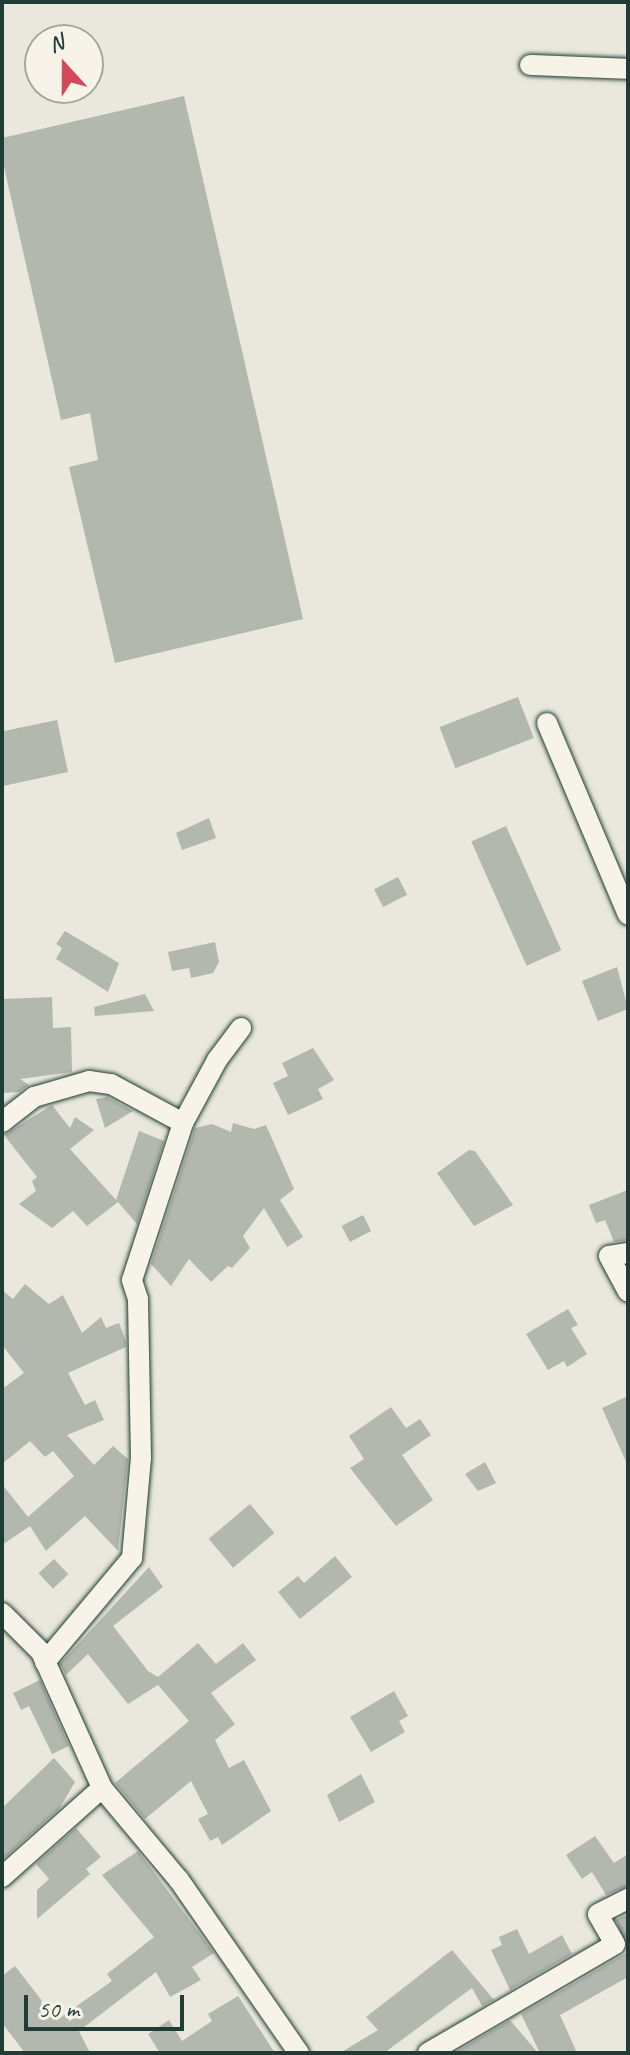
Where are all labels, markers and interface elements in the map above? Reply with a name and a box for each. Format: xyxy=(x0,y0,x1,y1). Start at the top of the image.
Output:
north arrow xyxy=(24,24,104,104)
text: N xyxy=(45,28,67,59)
scale bar xyxy=(28,1979,188,2029)
text: 50 m xyxy=(38,1994,79,2024)

